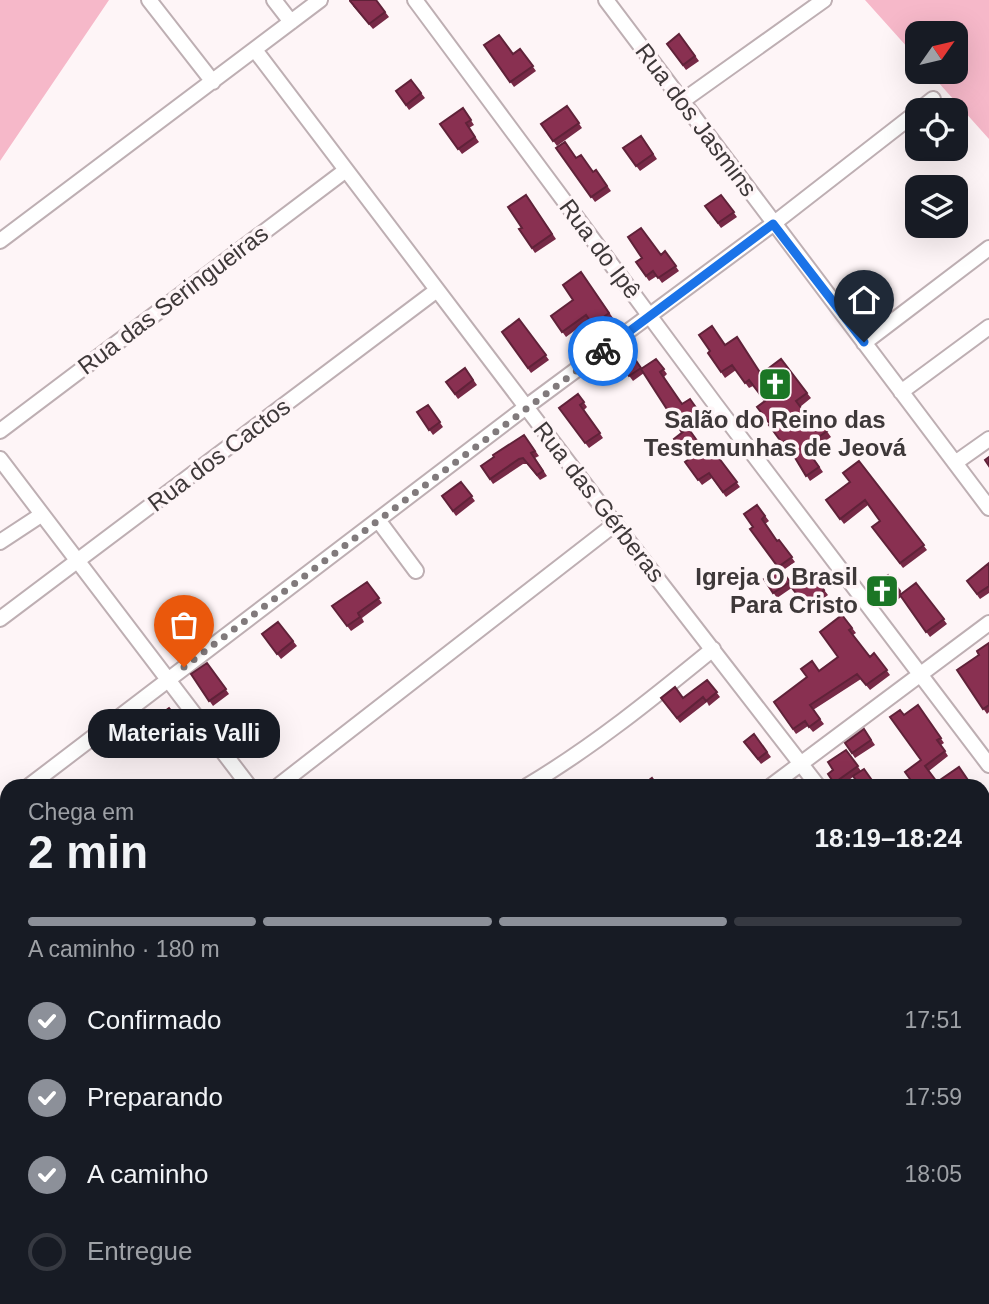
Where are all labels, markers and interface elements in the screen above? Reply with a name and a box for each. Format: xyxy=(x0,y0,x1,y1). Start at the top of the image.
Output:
north arrow xyxy=(905,21,968,84)
map controls xyxy=(905,21,968,238)
street label: Rua dos Jasmins xyxy=(630,38,763,201)
button: locate xyxy=(905,98,968,161)
button: layers xyxy=(905,175,968,238)
street label: Rua do Ipê xyxy=(554,194,647,304)
street label: Rua das Seringueiras xyxy=(72,219,273,380)
pin xyxy=(834,270,894,342)
icon: home xyxy=(845,281,883,319)
courier xyxy=(568,316,638,386)
icon: bike xyxy=(584,332,622,370)
church icon: Salão do Reino das Testemunhas de Jeová xyxy=(756,365,794,403)
street label: Rua dos Cactos xyxy=(142,392,295,517)
place label: Salão do Reino das Testemunhas de Jeová xyxy=(644,406,907,461)
street label: Rua das Gérberas xyxy=(528,416,670,587)
place label: Igreja O Brasil Para Cristo xyxy=(695,563,858,618)
church icon: Igreja O Brasil Para Cristo xyxy=(863,572,901,610)
pin xyxy=(154,595,214,667)
icon: bag xyxy=(165,606,203,644)
callout: Materiais Valli xyxy=(88,709,280,758)
text: Materiais Valli xyxy=(108,720,260,746)
text: Chega em xyxy=(28,799,134,825)
text: 18:19–18:24 xyxy=(815,823,962,853)
text: 2 min xyxy=(28,826,148,878)
text: A caminho · 180 m xyxy=(28,936,220,962)
icon: check xyxy=(28,1002,66,1040)
text: Confirmado xyxy=(87,1005,221,1035)
text: 17:51 xyxy=(904,1007,962,1033)
icon: check xyxy=(28,1079,66,1117)
text: Preparando xyxy=(87,1082,223,1112)
text: 17:59 xyxy=(904,1084,962,1110)
icon: check xyxy=(28,1156,66,1194)
text: A caminho xyxy=(87,1159,208,1189)
text: 18:05 xyxy=(904,1161,962,1187)
text: Entregue xyxy=(87,1236,193,1266)

